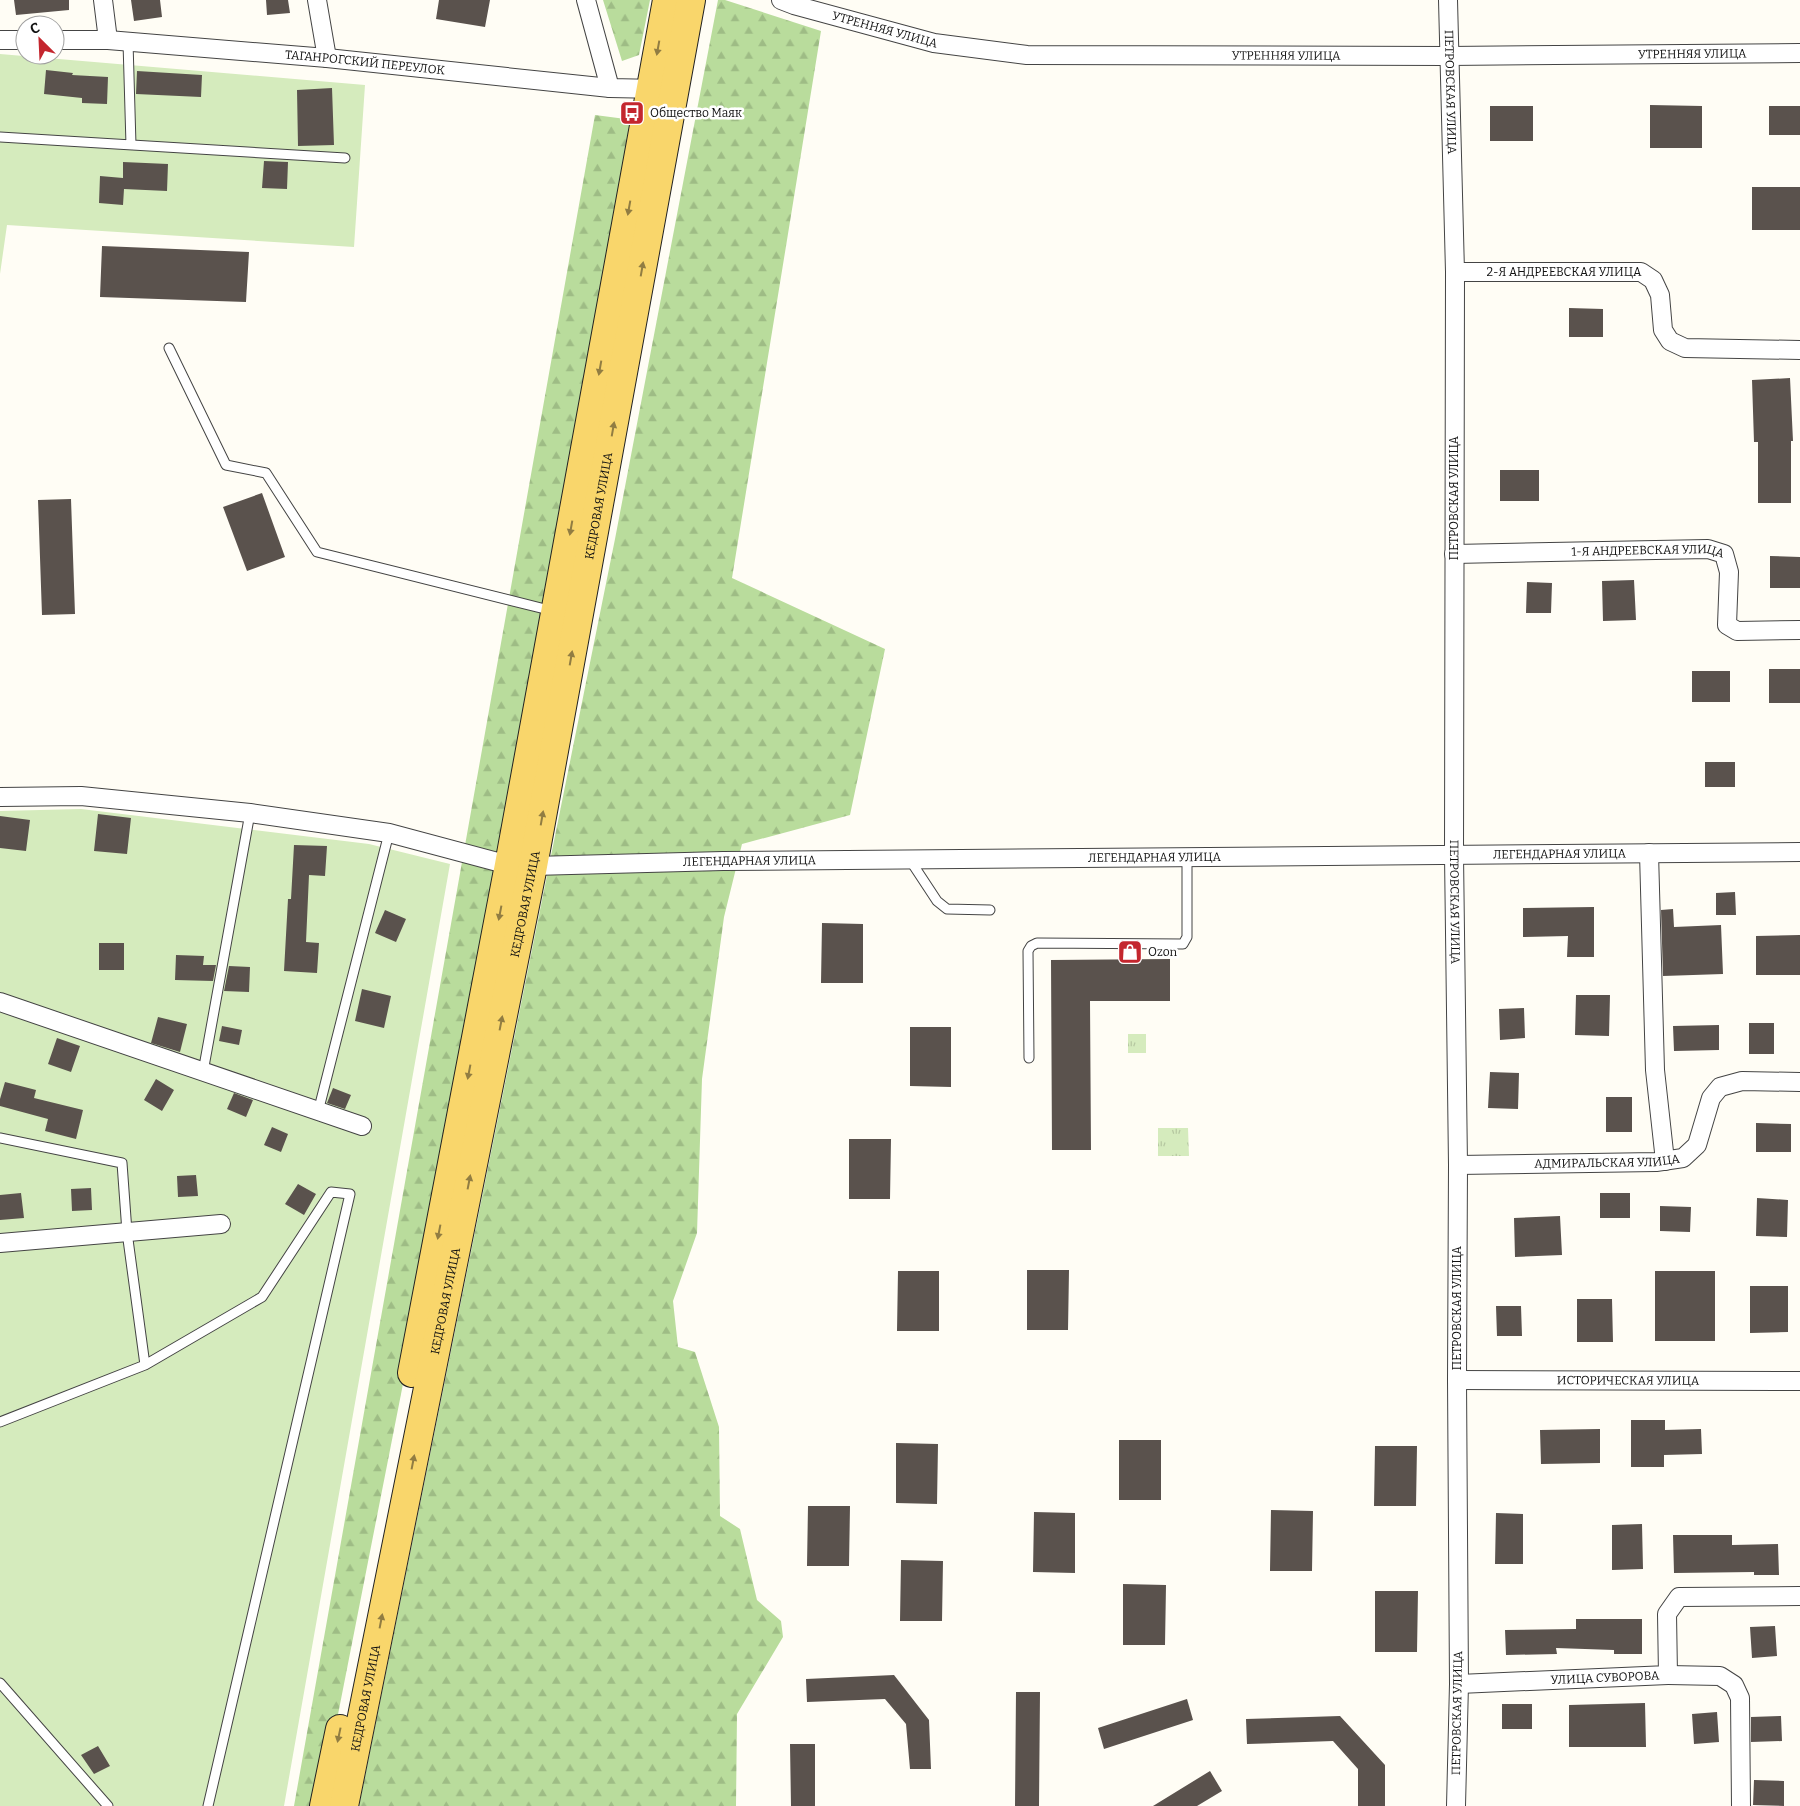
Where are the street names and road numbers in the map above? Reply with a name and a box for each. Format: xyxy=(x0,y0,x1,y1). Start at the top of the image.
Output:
street label: УТРЕННЯЯ УЛИЦА xyxy=(830,9,940,51)
street label: ПЕТРОВСКАЯ УЛИЦА xyxy=(1442,30,1459,155)
street label: УТРЕННЯЯ УЛИЦА xyxy=(1638,46,1747,61)
street label: ТАГАНРОГСКИЙ ПЕРЕУЛОК xyxy=(285,48,446,78)
street label: УТРЕННЯЯ УЛИЦА xyxy=(1232,48,1341,63)
street label: 2-Я АНДРЕЕВСКАЯ УЛИЦА xyxy=(1487,265,1642,279)
street label: ПЕТРОВСКАЯ УЛИЦА xyxy=(1447,435,1461,560)
street label: КЕДРОВАЯ УЛИЦА xyxy=(582,451,615,560)
street label: 1-Я АНДРЕЕВСКАЯ УЛИЦА xyxy=(1571,542,1726,561)
street label: ПЕТРОВСКАЯ УЛИЦА xyxy=(1447,840,1462,965)
street label: ЛЕГЕНДАРНАЯ УЛИЦА xyxy=(1493,846,1626,862)
street label: КЕДРОВАЯ УЛИЦА xyxy=(508,849,543,959)
street label: ЛЕГЕНДАРНАЯ УЛИЦА xyxy=(1088,850,1221,865)
street label: ЛЕГЕНДАРНАЯ УЛИЦА xyxy=(683,853,816,869)
street label: АДМИРАЛЬСКАЯ УЛИЦА xyxy=(1534,1152,1681,1171)
street label: ПЕТРОВСКАЯ УЛИЦА xyxy=(1450,1245,1464,1370)
street label: КЕДРОВАЯ УЛИЦА xyxy=(428,1246,463,1356)
street label: ИСТОРИЧЕСКАЯ УЛИЦА xyxy=(1557,1373,1700,1388)
street label: КЕДРОВАЯ УЛИЦА xyxy=(348,1643,383,1753)
street label: ПЕТРОВСКАЯ УЛИЦА xyxy=(1449,1650,1465,1775)
street label: УЛИЦА СУВОРОВА xyxy=(1550,1668,1660,1687)

